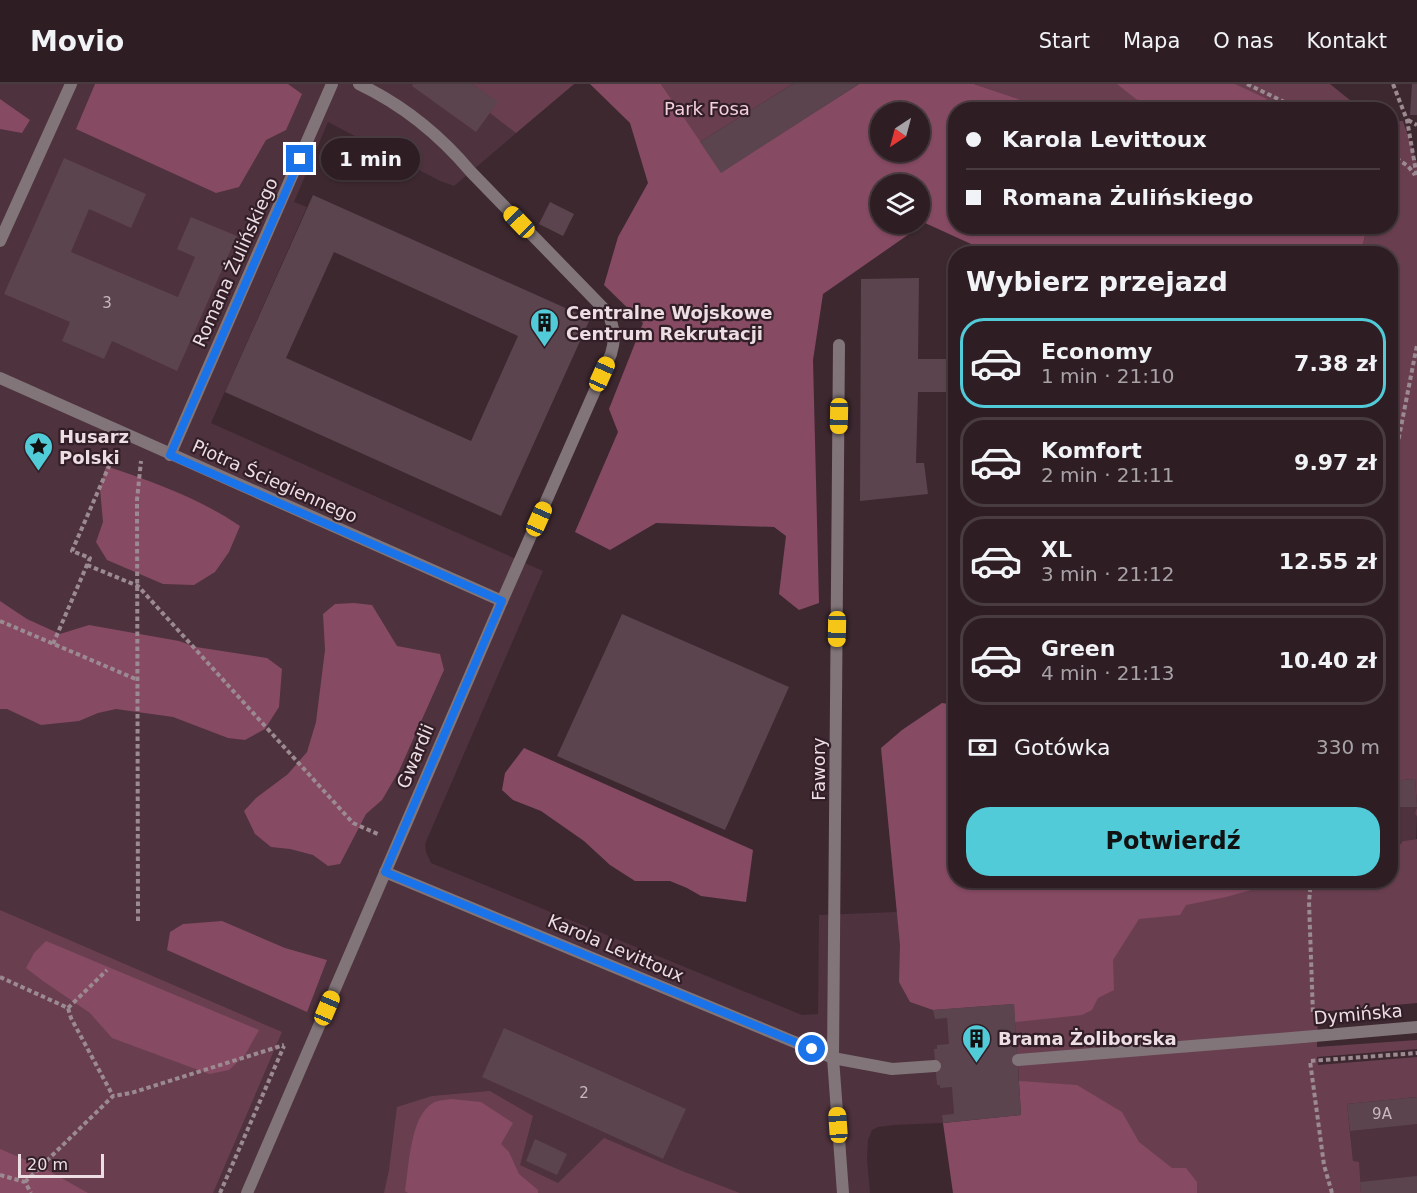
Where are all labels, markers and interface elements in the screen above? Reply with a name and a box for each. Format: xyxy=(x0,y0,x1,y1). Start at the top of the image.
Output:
text: Movio xyxy=(30,25,124,58)
text: Start xyxy=(1039,29,1090,53)
text: Mapa xyxy=(1123,29,1180,53)
text: O nas xyxy=(1213,29,1274,53)
text: Kontakt xyxy=(1307,29,1387,53)
park label: Park Fosa xyxy=(664,98,750,119)
north arrow xyxy=(870,102,930,162)
map controls xyxy=(870,102,930,234)
text: Karola Levittoux xyxy=(1002,127,1207,152)
callout: 1 min xyxy=(321,138,420,180)
route end xyxy=(286,145,313,172)
text: 1 min xyxy=(339,147,402,171)
street label: Romana Żulińskiego xyxy=(188,174,282,350)
button: layers xyxy=(870,174,930,234)
text: Romana Żulińskiego xyxy=(1002,185,1253,210)
car xyxy=(500,203,538,241)
text: Wybierz przejazd xyxy=(966,266,1228,297)
house number: 3 xyxy=(102,294,112,312)
place label: Centralne Wojskowe Centrum Rekrutacji xyxy=(566,302,772,344)
building icon: Centralne Wojskowe Centrum Rekrutacji xyxy=(529,306,561,348)
icon: car xyxy=(969,336,1023,390)
text: Economy xyxy=(1041,339,1152,364)
text: 7.38 zł xyxy=(1294,351,1377,376)
car xyxy=(586,354,618,394)
text: 1 min · 21:10 xyxy=(1041,364,1175,388)
car xyxy=(830,398,848,434)
place label: Husarz Polski xyxy=(59,426,129,468)
place icon: Husarz Polski xyxy=(22,430,54,472)
street label: Piotra Ściegiennego xyxy=(189,435,361,527)
icon: car xyxy=(969,435,1023,489)
text: Komfort xyxy=(1041,438,1142,463)
text: 9.97 zł xyxy=(1294,450,1377,475)
text: 2 min · 21:11 xyxy=(1041,463,1175,487)
car xyxy=(523,499,555,539)
icon: car xyxy=(969,534,1023,588)
text: XL xyxy=(1041,537,1072,562)
text: 12.55 zł xyxy=(1279,549,1377,574)
text: 3 min · 21:12 xyxy=(1041,562,1175,586)
car xyxy=(828,611,846,647)
icon: car xyxy=(969,633,1023,687)
text: Green xyxy=(1041,636,1115,661)
text: 10.40 zł xyxy=(1279,648,1377,673)
text: 4 min · 21:13 xyxy=(1041,661,1175,685)
street label: Gwardii xyxy=(392,720,438,792)
icon: cash xyxy=(966,731,999,764)
text: Gotówka xyxy=(1014,735,1110,760)
text: 330 m xyxy=(1316,735,1380,759)
street label: Fawory xyxy=(808,737,829,801)
button: Potwierdź xyxy=(966,807,1380,876)
street label: Karola Levittoux xyxy=(545,910,688,986)
car xyxy=(312,988,342,1028)
street label: Dymińska xyxy=(1313,1000,1403,1028)
building icon: Brama Żoliborska xyxy=(961,1022,993,1064)
place label: Brama Żoliborska xyxy=(998,1028,1177,1049)
route start xyxy=(798,1035,825,1062)
house number: 2 xyxy=(579,1084,589,1102)
house number: 9A xyxy=(1372,1105,1393,1123)
car xyxy=(828,1106,848,1144)
scale bar xyxy=(18,1151,104,1178)
text: 20 m xyxy=(27,1155,68,1174)

